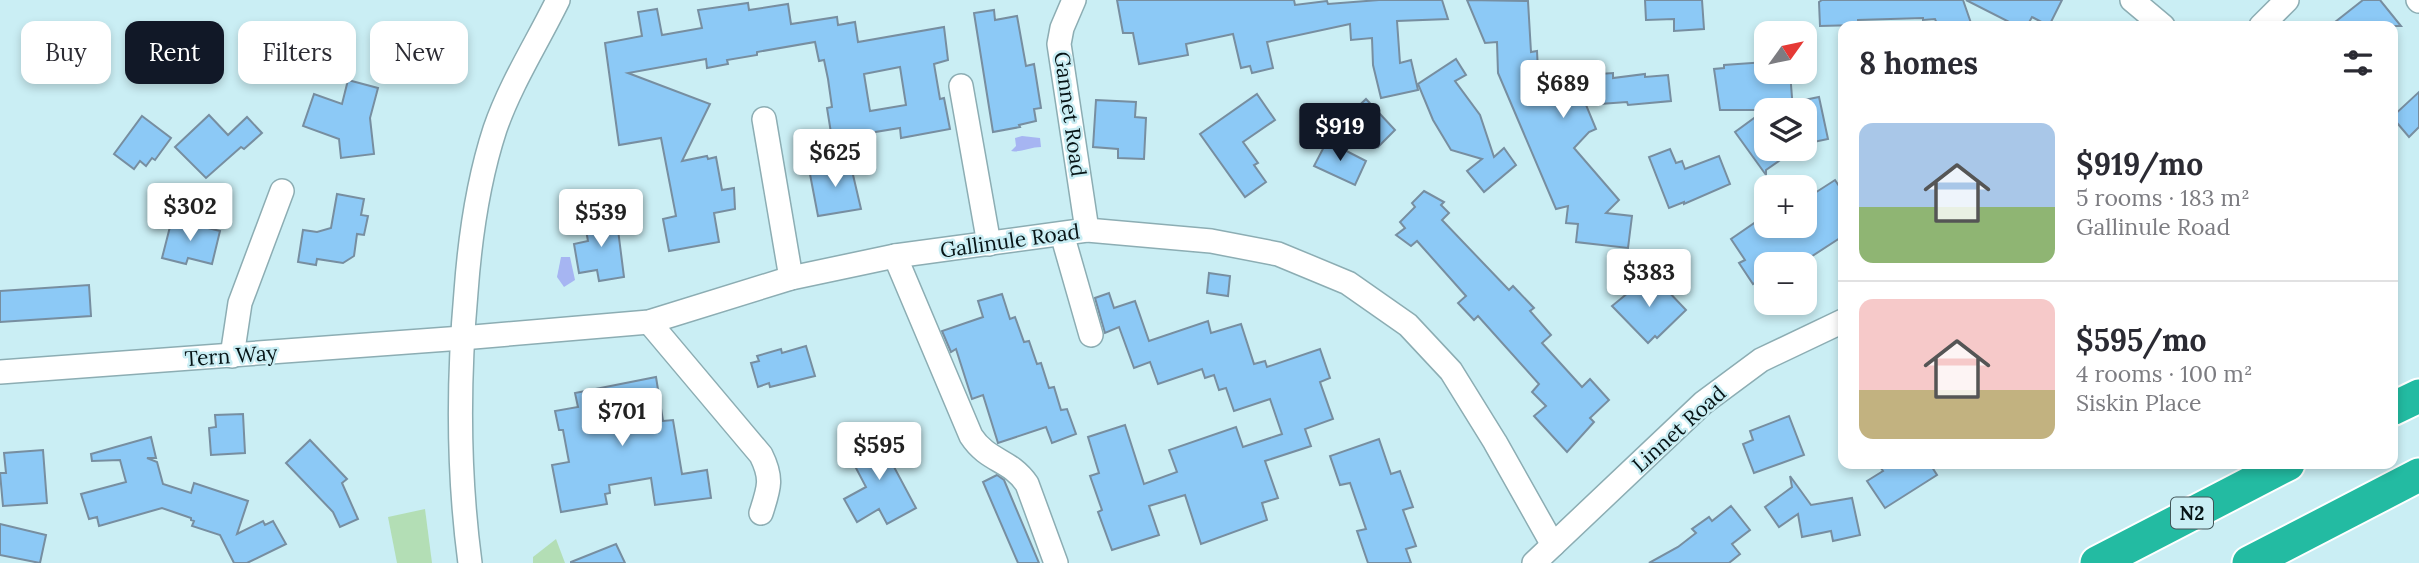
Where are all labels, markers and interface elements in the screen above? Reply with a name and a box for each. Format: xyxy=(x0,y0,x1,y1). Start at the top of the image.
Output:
chip: Buy xyxy=(21,21,111,84)
chip: Rent xyxy=(125,21,224,84)
chip: Filters xyxy=(238,21,356,84)
chip: New xyxy=(370,21,468,84)
north arrow xyxy=(1754,21,1816,84)
map controls xyxy=(1754,21,1817,315)
text: 8 homes xyxy=(1859,44,1978,82)
icon: filters xyxy=(2339,44,2377,82)
street label: Gannet Road xyxy=(1048,50,1093,178)
pin: $689 xyxy=(1522,60,1604,120)
text: $689 xyxy=(1536,68,1590,97)
button: layers xyxy=(1754,98,1817,161)
pin: $919 xyxy=(1299,104,1381,163)
text: $919 xyxy=(1315,111,1365,140)
pin: $625 xyxy=(794,130,876,189)
text: $625 xyxy=(809,137,861,166)
text: $919/mo xyxy=(2076,145,2203,183)
icon: home xyxy=(1915,151,1999,235)
button: + xyxy=(1754,175,1817,238)
text: 5 rooms · 183 m² xyxy=(2076,183,2250,212)
pin: $302 xyxy=(149,184,231,243)
pin: $539 xyxy=(560,190,642,249)
text: $302 xyxy=(163,191,217,220)
text: $539 xyxy=(575,197,627,226)
text: Gallinule Road xyxy=(2076,212,2230,241)
street label: Gallinule Road xyxy=(938,217,1082,264)
pin: $383 xyxy=(1608,250,1690,309)
button: − xyxy=(1754,252,1817,315)
text: $383 xyxy=(1623,257,1675,286)
text: $595/mo xyxy=(2076,321,2207,359)
icon: home xyxy=(1915,327,1999,411)
street label: Tern Way xyxy=(184,339,278,372)
text: 4 rooms · 100 m² xyxy=(2076,359,2253,388)
street label: Linnet Road xyxy=(1626,379,1731,478)
pin: $701 xyxy=(581,388,663,448)
text: Siskin Place xyxy=(2076,388,2201,417)
text: $701 xyxy=(598,396,646,425)
pin: $595 xyxy=(838,422,920,482)
text: $595 xyxy=(853,430,905,459)
road number: N2 xyxy=(2171,498,2213,528)

